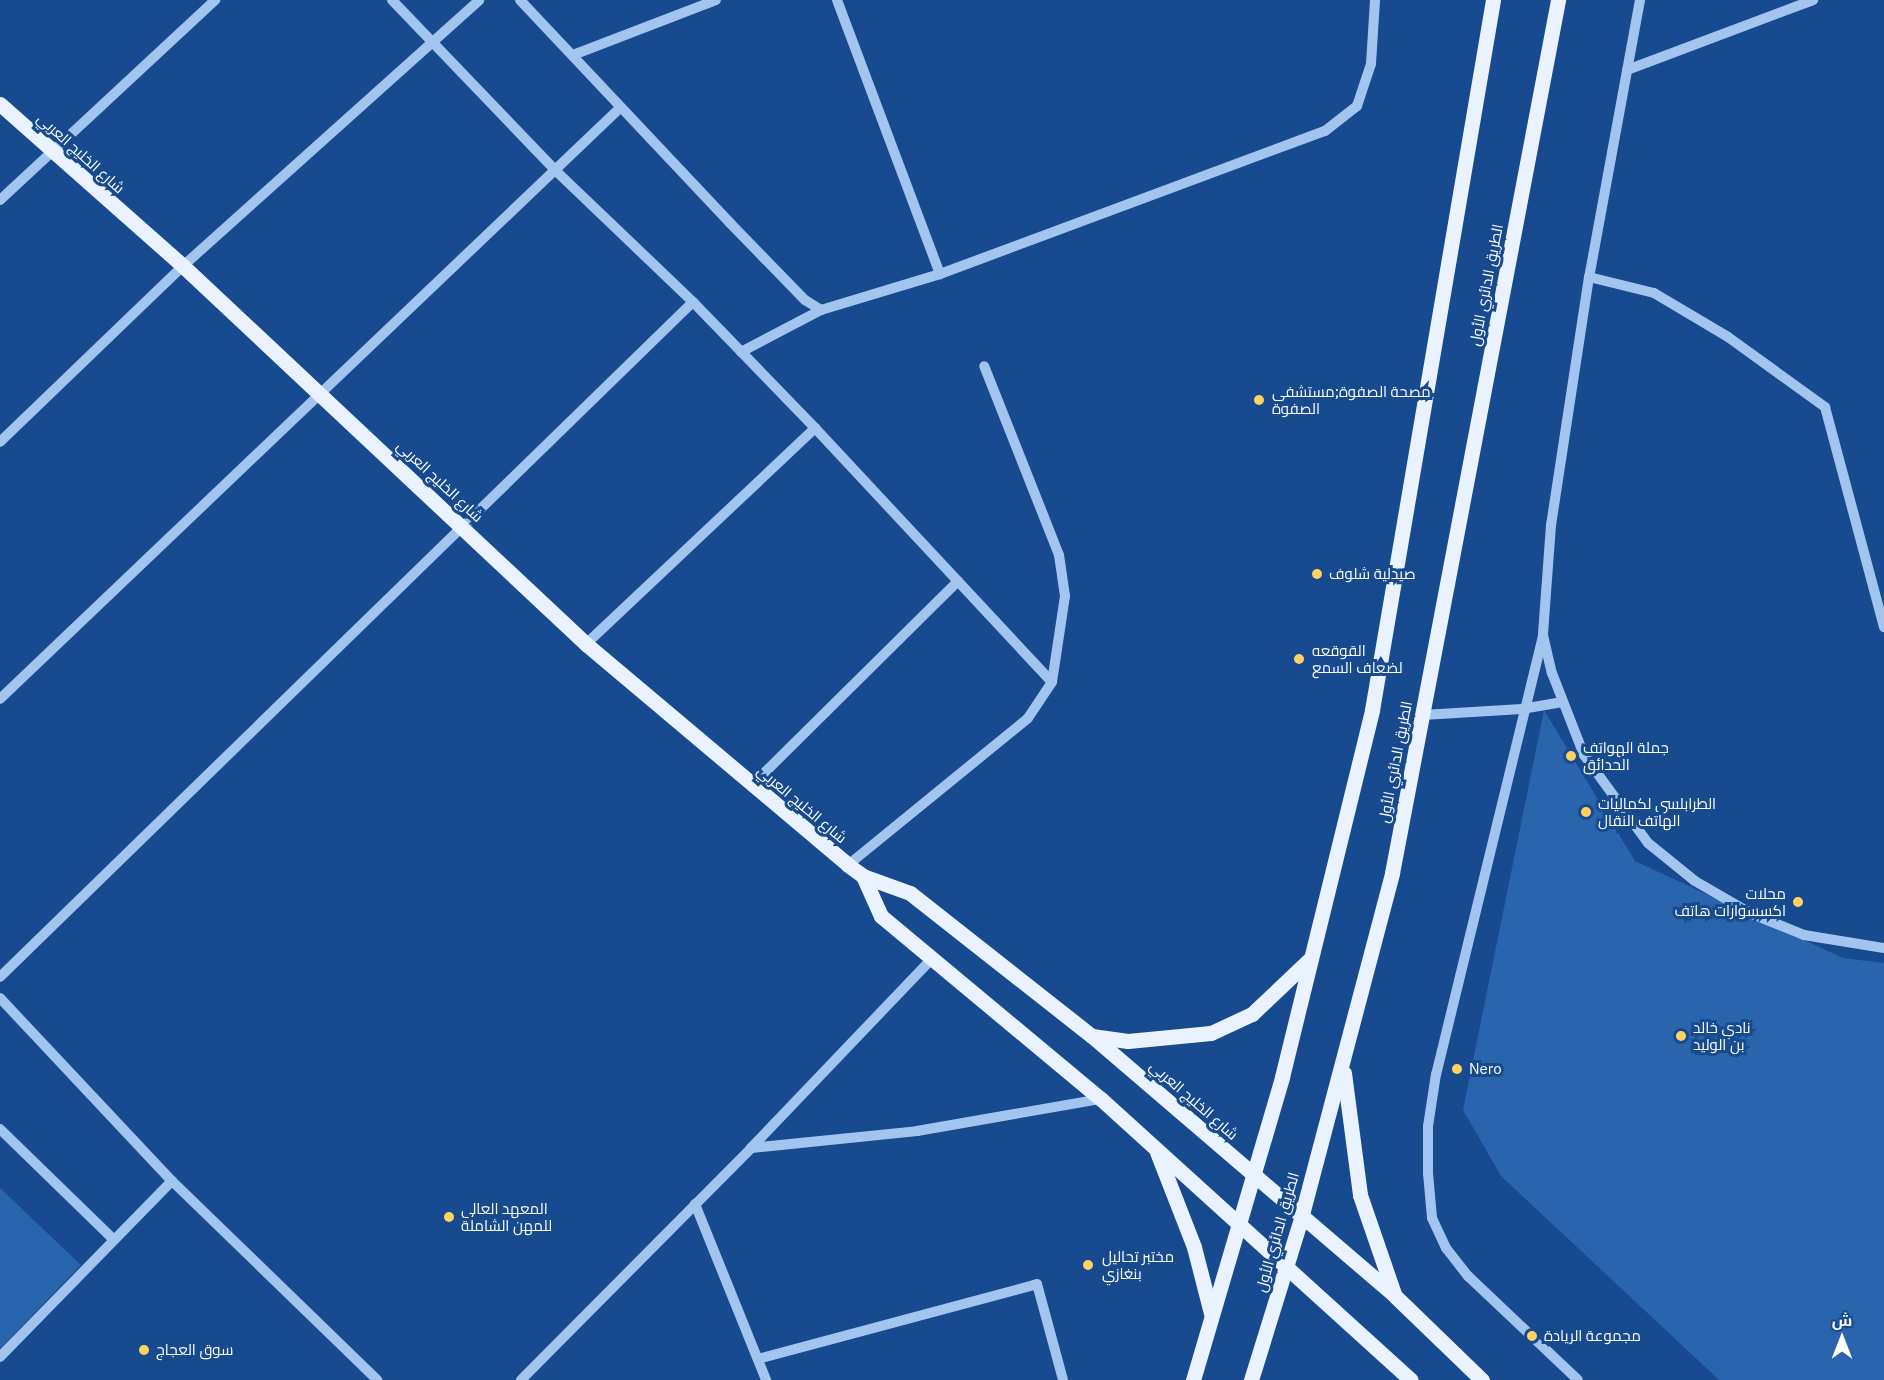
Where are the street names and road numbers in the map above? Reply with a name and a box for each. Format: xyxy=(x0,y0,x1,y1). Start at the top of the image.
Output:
street label: شارع الخليج العربي xyxy=(34,109,128,197)
street label: الطريق الدائري الأول xyxy=(1465,223,1507,347)
street label: شارع الخليج العربي xyxy=(393,436,487,526)
street label: الطريق الدائري الأول xyxy=(1374,700,1416,824)
street label: شارع الخليج العربي xyxy=(754,761,850,847)
street label: شارع الخليج العربي xyxy=(1146,1057,1242,1143)
street label: الطريق الدائري الأول xyxy=(1251,1170,1303,1294)

